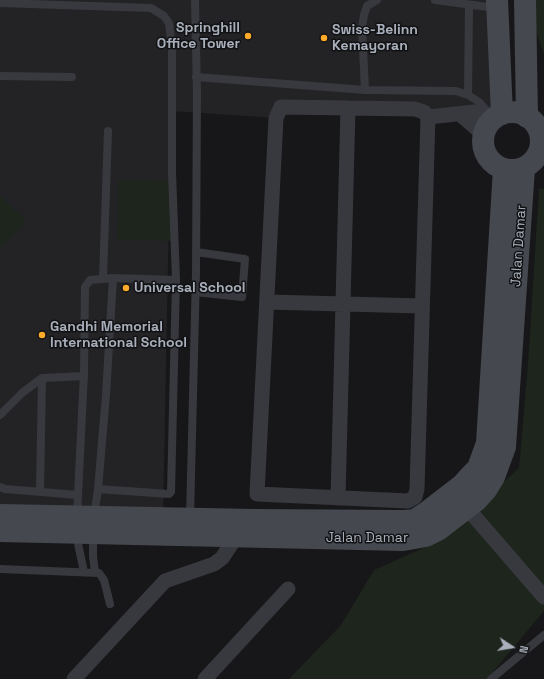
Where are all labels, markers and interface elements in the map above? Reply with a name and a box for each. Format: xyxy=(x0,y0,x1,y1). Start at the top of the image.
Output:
place label: Springhill Office Tower xyxy=(157,20,240,52)
place label: Swiss-Belinn Kemayoran xyxy=(332,22,418,54)
marker: Springhill Office Tower xyxy=(243,31,253,41)
marker: Swiss-Belinn Kemayoran xyxy=(319,33,329,43)
street label: Jalan Damar xyxy=(508,204,530,288)
place label: Universal School xyxy=(134,280,246,296)
marker: Universal School xyxy=(121,283,131,293)
place label: Gandhi Memorial International School xyxy=(50,319,187,352)
marker: Gandhi Memorial International School xyxy=(37,330,47,340)
street label: Jalan Damar xyxy=(326,530,408,546)
north arrow xyxy=(492,627,532,667)
text: N xyxy=(516,644,531,655)

